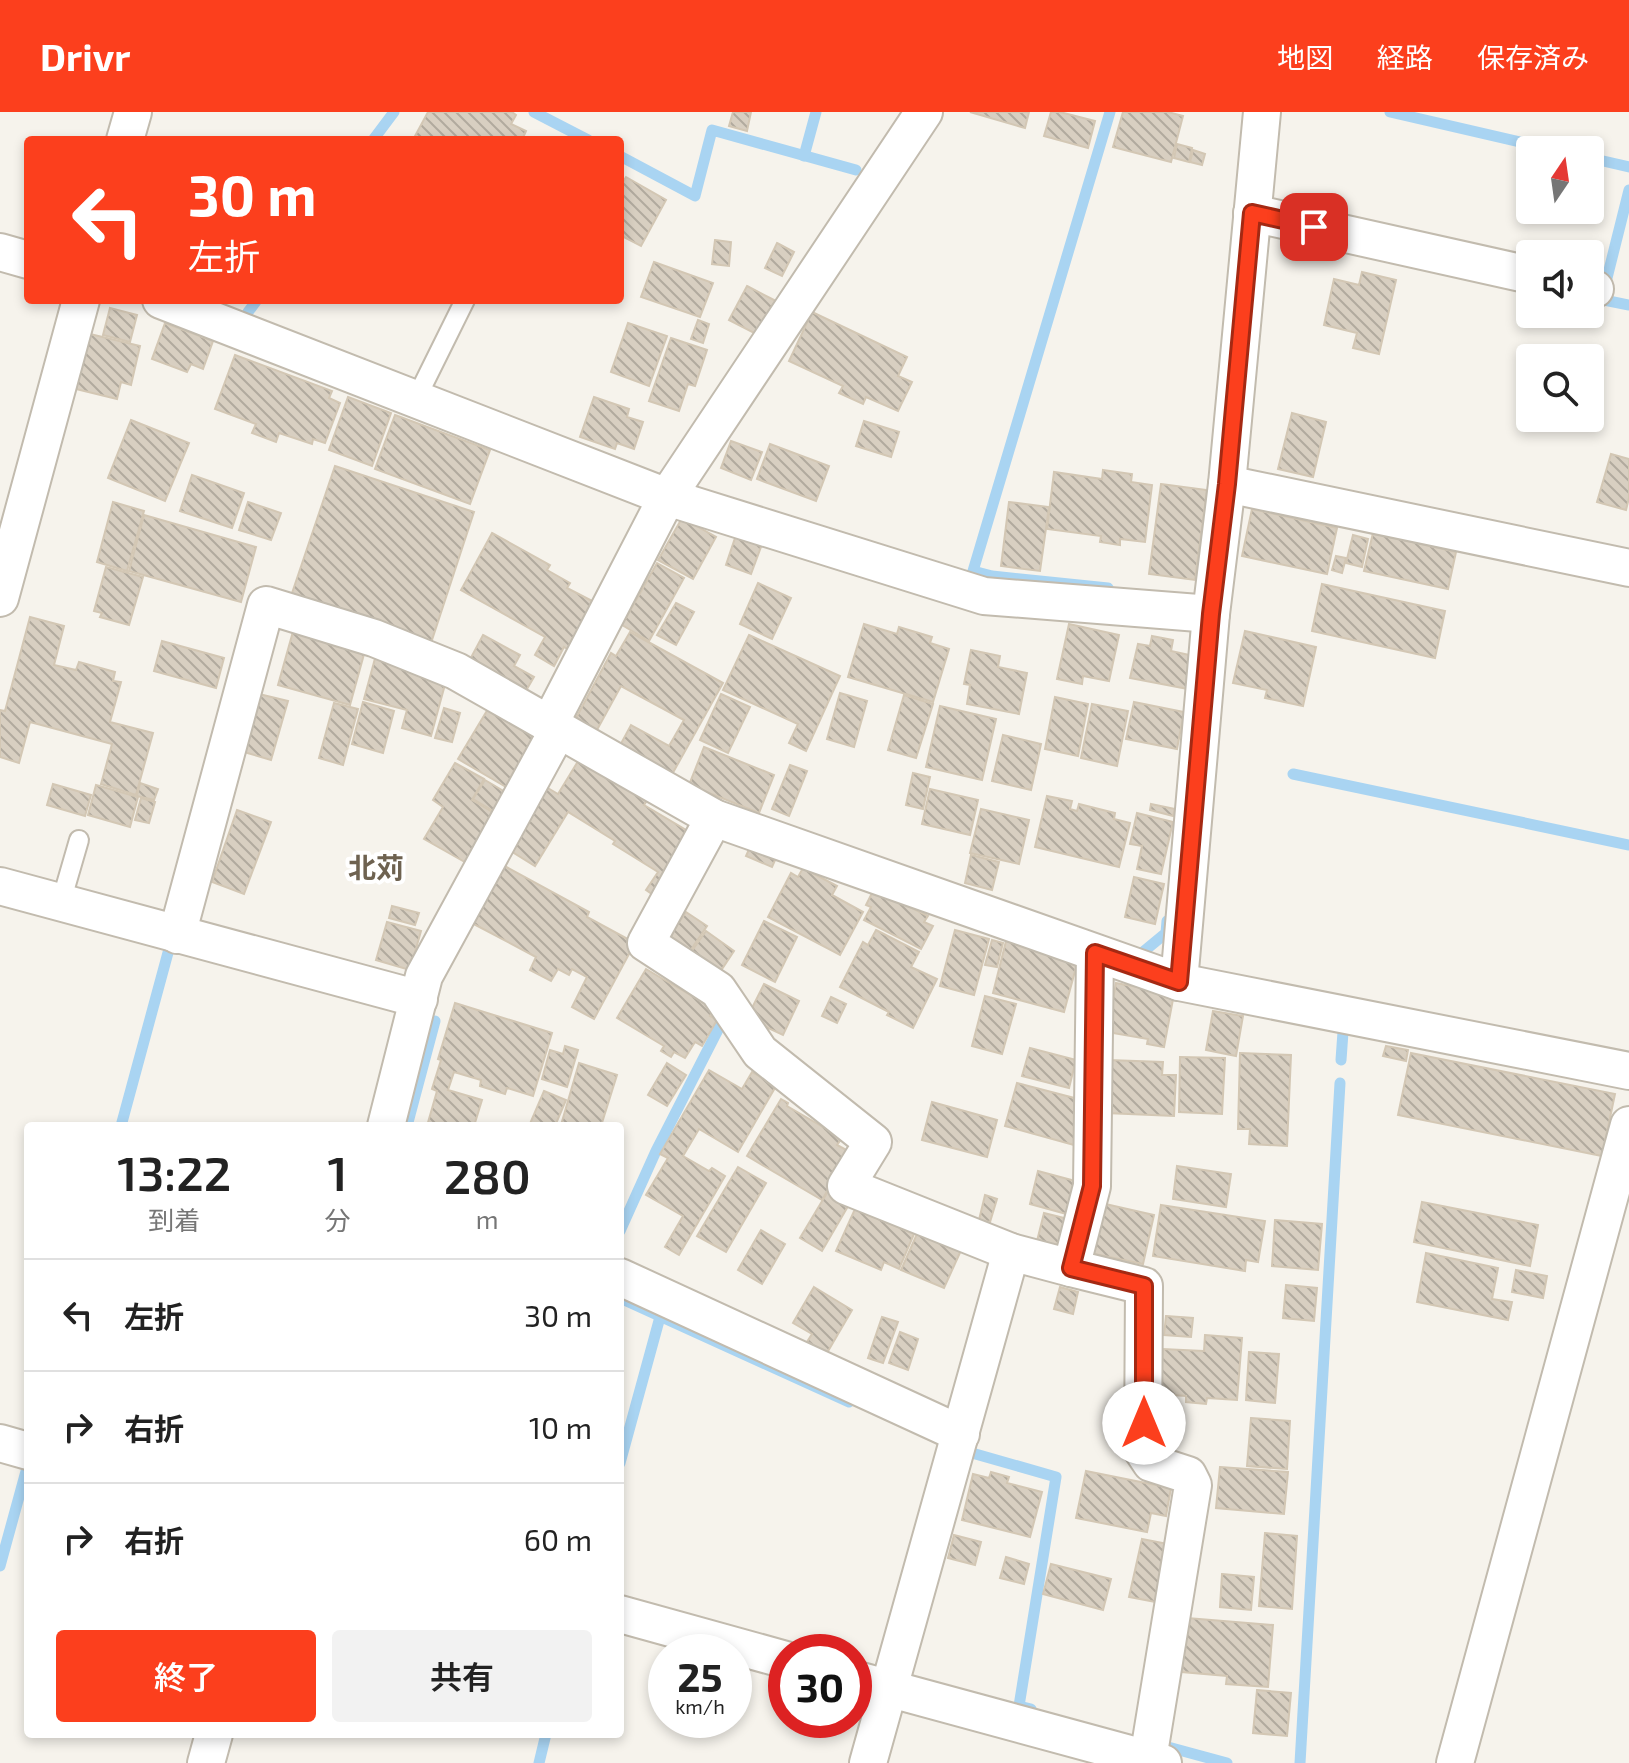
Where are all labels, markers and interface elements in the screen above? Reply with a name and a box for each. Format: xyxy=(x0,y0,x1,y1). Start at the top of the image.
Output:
text: Drivr xyxy=(40,33,130,79)
text: 地図 xyxy=(1277,40,1333,74)
text: 経路 xyxy=(1377,40,1433,74)
text: 保存済み xyxy=(1477,40,1589,74)
north arrow xyxy=(1516,136,1604,224)
map controls xyxy=(1516,136,1604,432)
text: 30 m xyxy=(188,160,317,227)
icon: left xyxy=(56,168,160,272)
pin xyxy=(1280,193,1348,261)
icon: arrive xyxy=(1292,205,1336,249)
text: 左折 xyxy=(188,234,260,277)
button: sound xyxy=(1516,240,1604,328)
button: search xyxy=(1516,344,1604,432)
district label: 北苅 xyxy=(348,850,404,884)
text: 13:22 xyxy=(117,1143,231,1201)
text: 1 xyxy=(328,1143,348,1201)
text: 280 xyxy=(444,1146,531,1204)
text: m xyxy=(476,1203,499,1234)
text: 到着 xyxy=(148,1204,200,1235)
text: 分 xyxy=(325,1204,351,1235)
icon: left xyxy=(56,1293,100,1337)
text: 30 m xyxy=(524,1297,592,1333)
text: 左折 xyxy=(124,1298,184,1334)
position arrow xyxy=(1102,1381,1186,1465)
icon: right xyxy=(56,1405,100,1449)
text: 10 m xyxy=(529,1409,592,1445)
text: 右折 xyxy=(124,1410,184,1446)
icon: right xyxy=(56,1517,100,1561)
text: 60 m xyxy=(524,1521,592,1557)
text: 右折 xyxy=(124,1522,184,1558)
button: 終了 xyxy=(56,1630,316,1722)
button: 共有 xyxy=(332,1630,592,1722)
speed limit sign: 30 xyxy=(768,1634,872,1738)
text: 25 xyxy=(677,1652,723,1700)
text: km/h xyxy=(675,1694,725,1718)

